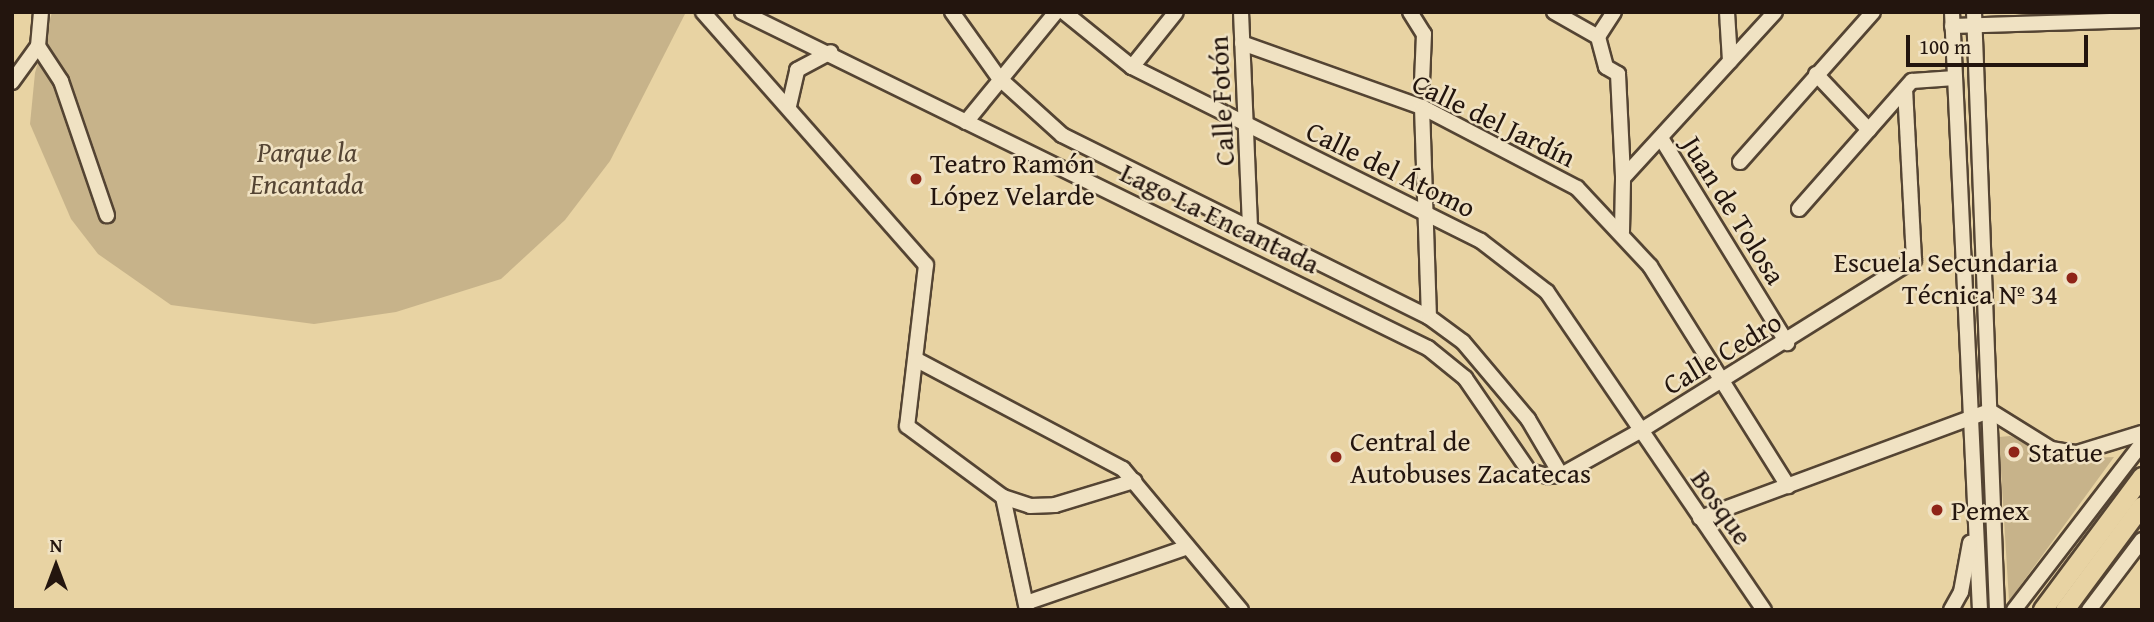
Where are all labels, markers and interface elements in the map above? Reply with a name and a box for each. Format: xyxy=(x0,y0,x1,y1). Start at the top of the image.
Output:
scale bar xyxy=(1909,21,2091,65)
text: 100 m xyxy=(1919,31,1971,62)
street label: Calle Fotón xyxy=(1201,35,1241,167)
street label: Calle del Jardín xyxy=(1407,66,1581,174)
street label: Calle del Átomo xyxy=(1301,114,1481,224)
street label: Juan de Tolosa xyxy=(1675,130,1793,290)
park label: Parque la Encantada xyxy=(250,135,364,201)
place label: Teatro Ramón López Velarde xyxy=(930,146,1095,212)
street label: Lago La Encantada xyxy=(1115,155,1325,281)
marker: Teatro Ramón López Velarde xyxy=(908,171,924,187)
place label: Escuela Secundaria Técnica Nº 34 xyxy=(1834,245,2058,311)
marker: Escuela Secundaria Técnica Nº 34 xyxy=(2064,270,2080,286)
street label: Calle Cedro xyxy=(1657,305,1787,401)
place label: Central de Autobuses Zacatecas xyxy=(1350,424,1591,490)
place label: Statue xyxy=(2028,435,2103,469)
marker: Statue xyxy=(2006,444,2022,460)
marker: Central de Autobuses Zacatecas xyxy=(1328,449,1344,465)
street label: Bosque xyxy=(1684,463,1760,551)
place label: Pemex xyxy=(1951,493,2029,527)
marker: Pemex xyxy=(1929,502,1945,518)
north arrow xyxy=(21,531,91,601)
text: N xyxy=(50,531,62,559)

